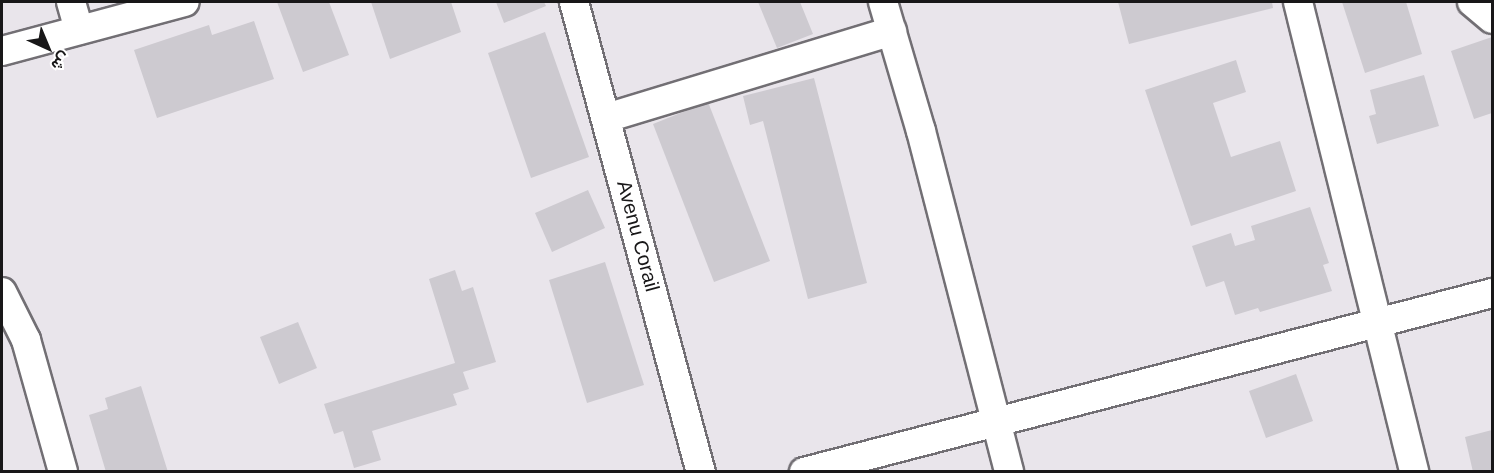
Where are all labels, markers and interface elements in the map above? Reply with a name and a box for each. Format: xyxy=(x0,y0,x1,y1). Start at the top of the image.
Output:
north arrow xyxy=(18,18,78,78)
text: ش xyxy=(48,49,74,74)
street label: Avenu Corail xyxy=(612,178,664,294)

